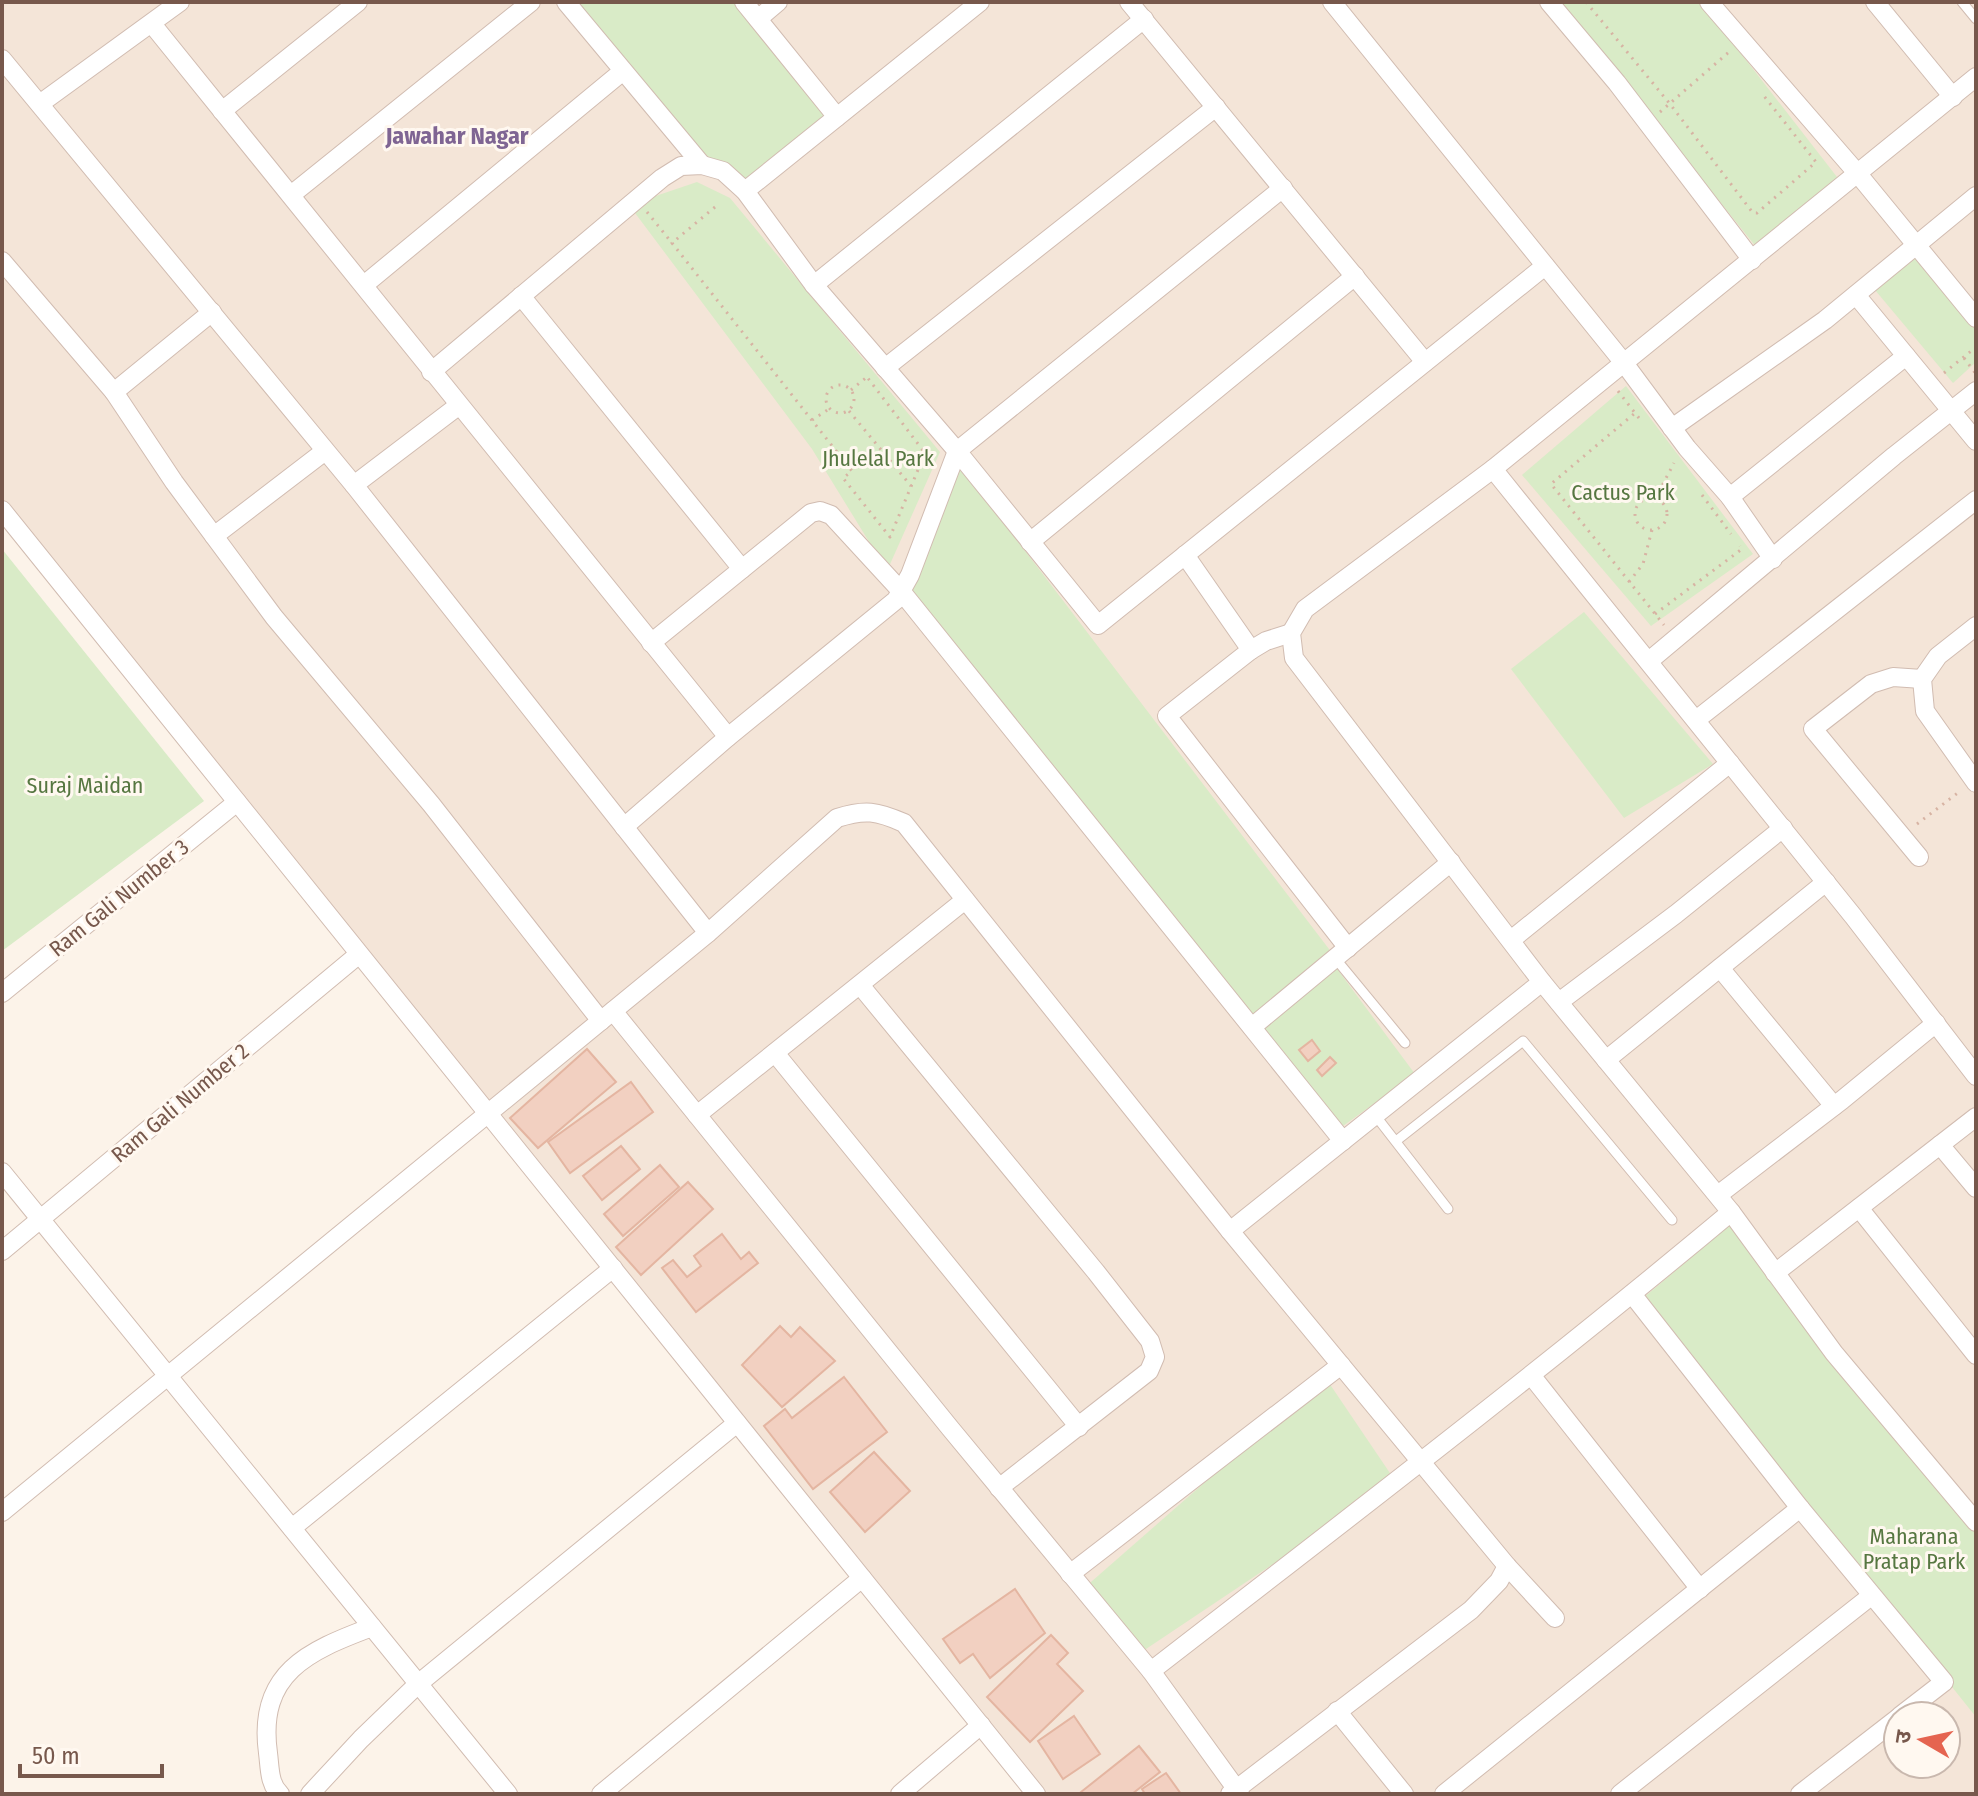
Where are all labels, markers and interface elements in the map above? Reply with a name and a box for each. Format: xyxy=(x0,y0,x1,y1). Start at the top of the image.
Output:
district label: Jawahar Nagar xyxy=(384,122,529,150)
park label: Jhulelal Park xyxy=(822,445,935,472)
park label: Cactus Park xyxy=(1571,479,1675,506)
park label: Suraj Maidan xyxy=(27,772,143,799)
street label: Ram Gali Number 3 xyxy=(44,834,194,962)
street label: Ram Gali Number 2 xyxy=(106,1038,254,1168)
park label: Maharana Pratap Park xyxy=(1863,1523,1966,1575)
north arrow xyxy=(1882,1700,1962,1780)
text: उ xyxy=(1888,1727,1917,1745)
scale bar xyxy=(20,1728,162,1778)
text: 50 m xyxy=(32,1742,80,1770)

